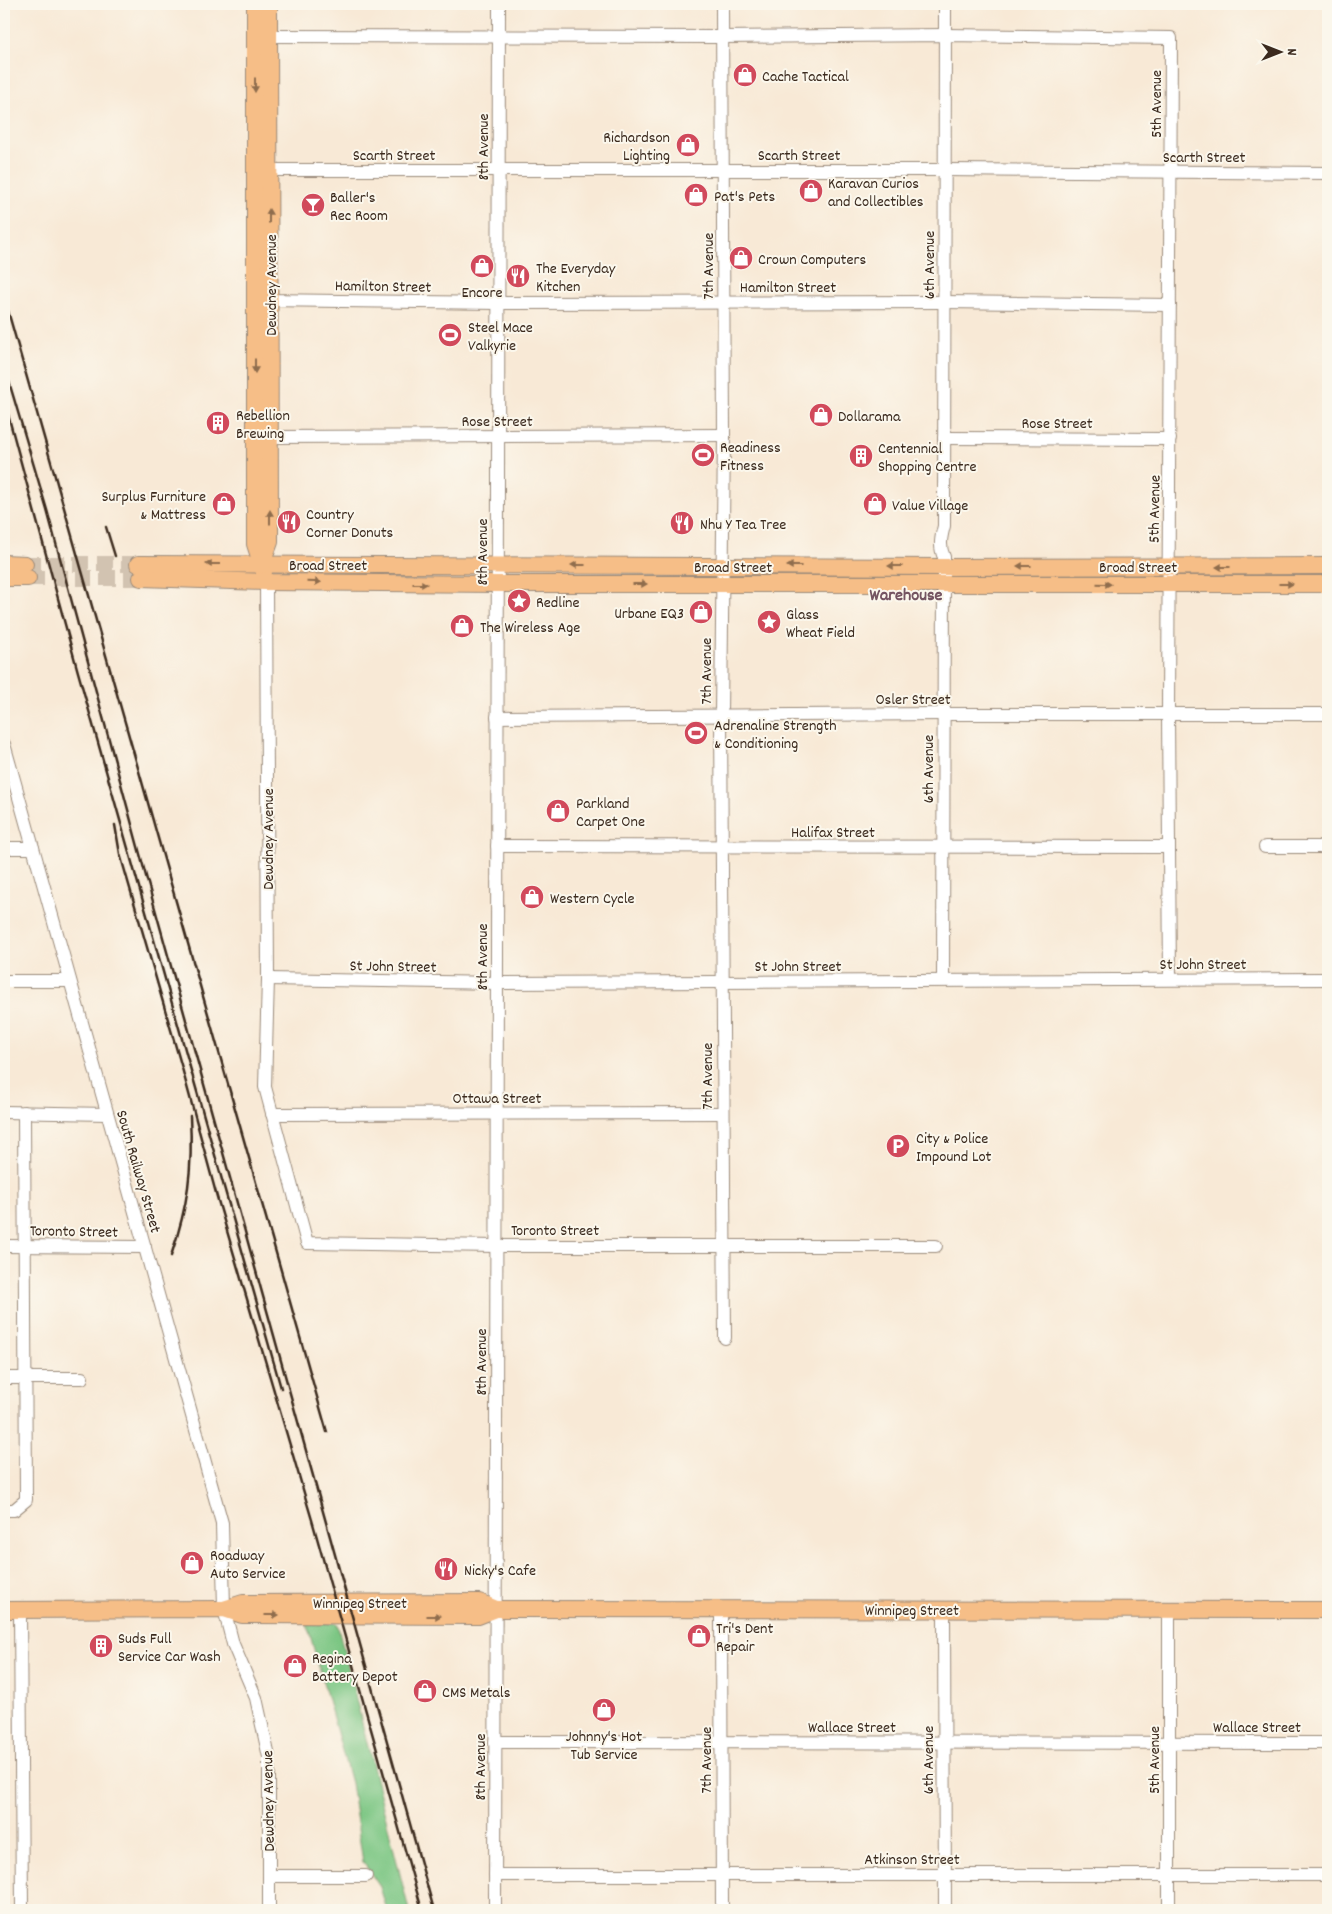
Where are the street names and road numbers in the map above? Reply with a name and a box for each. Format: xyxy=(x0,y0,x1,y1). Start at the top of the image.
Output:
street label: 5th Avenue xyxy=(1146,70,1169,138)
street label: 8th Avenue xyxy=(473,113,496,181)
street label: Scarth Street xyxy=(353,145,435,168)
street label: Scarth Street xyxy=(758,145,840,168)
street label: Scarth Street xyxy=(1163,147,1245,170)
street label: 6th Avenue xyxy=(919,231,942,299)
street label: 7th Avenue xyxy=(698,233,721,299)
street label: Dewdney Avenue xyxy=(261,234,284,336)
street label: Hamilton Street xyxy=(335,275,431,300)
street label: Hamilton Street xyxy=(740,277,836,300)
street label: Rose Street xyxy=(461,411,533,434)
street label: Rose Street xyxy=(1021,413,1093,436)
street label: 5th Avenue xyxy=(1143,475,1168,543)
street label: 8th Avenue xyxy=(472,518,495,586)
street label: Broad Street xyxy=(289,555,367,578)
street label: Broad Street xyxy=(694,557,772,580)
street label: Broad Street xyxy=(1099,557,1177,580)
street label: 7th Avenue xyxy=(696,638,719,704)
street label: Osler Street xyxy=(875,689,951,712)
street label: 6th Avenue xyxy=(918,735,941,803)
street label: Dewdney Avenue xyxy=(258,788,281,890)
street label: Halifax Street xyxy=(791,822,875,845)
street label: 8th Avenue xyxy=(472,923,495,991)
street label: St John Street xyxy=(1160,954,1247,977)
street label: St John Street xyxy=(349,955,437,980)
street label: St John Street xyxy=(755,956,842,979)
street label: 7th Avenue xyxy=(697,1043,720,1109)
street label: Ottawa Street xyxy=(453,1088,542,1111)
street label: South Railway Street xyxy=(109,1108,166,1236)
street label: Toronto Street xyxy=(30,1220,118,1245)
street label: Toronto Street xyxy=(511,1220,599,1243)
street label: 8th Avenue xyxy=(471,1328,494,1396)
street label: Winnipeg Street xyxy=(313,1593,407,1616)
street label: Winnipeg Street xyxy=(865,1600,959,1623)
street label: Wallace Street xyxy=(808,1717,896,1740)
street label: Wallace Street xyxy=(1213,1717,1301,1740)
street label: 6th Avenue xyxy=(918,1726,941,1794)
street label: 5th Avenue xyxy=(1144,1726,1167,1794)
street label: 7th Avenue xyxy=(696,1727,719,1793)
street label: 8th Avenue xyxy=(470,1733,493,1801)
street label: Dewdney Avenue xyxy=(257,1750,282,1852)
street label: Atkinson Street xyxy=(864,1849,960,1872)

